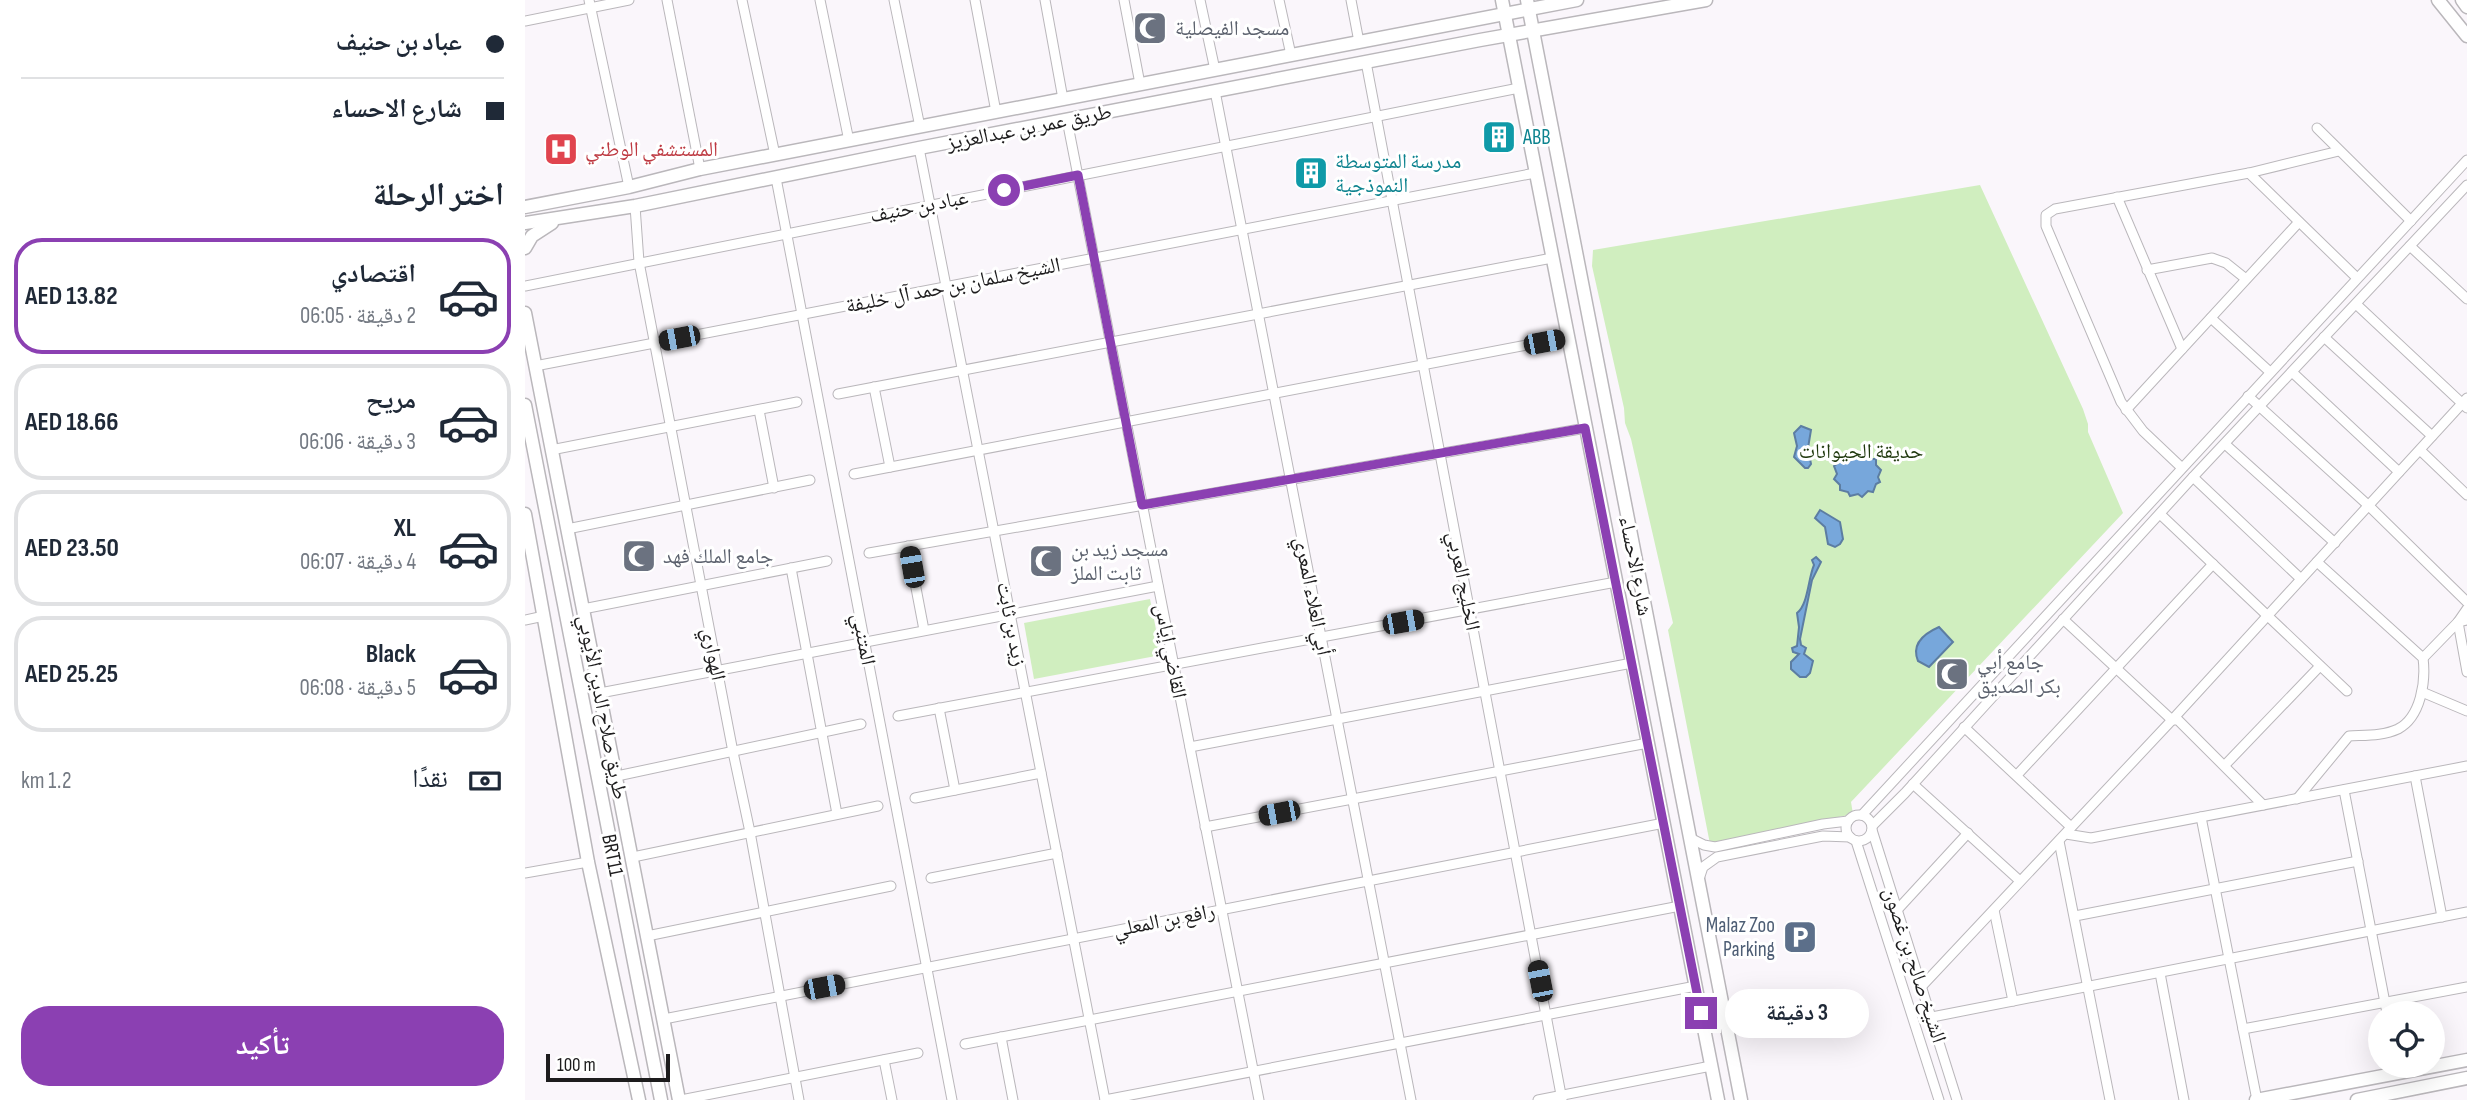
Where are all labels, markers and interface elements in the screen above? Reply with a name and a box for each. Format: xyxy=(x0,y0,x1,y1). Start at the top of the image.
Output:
mosque icon: مسجد الفيصلية xyxy=(1131,9,1169,47)
place label: مسجد الفيصلية xyxy=(1175,16,1289,41)
text: عباد بن حنيف xyxy=(336,27,462,58)
text: شارع الاحساء xyxy=(331,94,462,125)
street label: طريق عمر بن عبدالعزيز xyxy=(943,99,1114,156)
building icon: ABB xyxy=(1480,118,1518,156)
place label: ABB xyxy=(1522,125,1551,150)
hospital icon: المستشفي الوطني xyxy=(542,130,580,168)
place label: المستشفي الوطني xyxy=(585,137,718,165)
place label: مدرسة المتوسطة النموذجية xyxy=(1335,149,1461,198)
building icon: مدرسة المتوسطة النموذجية xyxy=(1292,154,1330,192)
route start xyxy=(988,174,1020,206)
text: اختر الرحلة xyxy=(373,176,504,215)
street label: عباد بن حنيف xyxy=(868,185,971,228)
street label: الشيخ سلمان بن حمد آل خليفة xyxy=(844,252,1063,319)
text: اقتصادي xyxy=(331,259,416,290)
icon: car xyxy=(437,265,500,328)
text: AED 13.82 xyxy=(25,281,118,312)
text: 2 دقيقة · 06:05 xyxy=(300,302,416,330)
car xyxy=(657,324,702,352)
car xyxy=(1522,328,1567,356)
text: مريح xyxy=(366,385,416,416)
icon: car xyxy=(437,391,500,454)
text: AED 18.66 xyxy=(25,407,118,438)
text: 3 دقيقة · 06:06 xyxy=(299,428,416,456)
park label: حديقة الحيوانات xyxy=(1799,439,1923,464)
text: XL xyxy=(394,513,416,544)
street label: شارع الاحساء xyxy=(1614,514,1657,618)
icon: car xyxy=(437,517,500,580)
street label: الخليج العربي xyxy=(1438,529,1485,633)
text: AED 23.50 xyxy=(25,533,119,564)
street label: أبي العلاء المعري xyxy=(1285,535,1337,658)
mosque icon: جامع الملك فهد xyxy=(620,537,658,575)
place label: مسجد زيد بن ثابت الملز xyxy=(1070,537,1168,586)
mosque icon: مسجد زيد بن ثابت الملز xyxy=(1027,542,1065,580)
place label: جامع الملك فهد xyxy=(663,544,773,569)
car xyxy=(899,544,926,590)
text: 4 دقيقة · 06:07 xyxy=(300,548,416,576)
street label: زيد بن ثابت xyxy=(991,580,1032,668)
street label: القاضي إياس xyxy=(1146,602,1192,701)
car xyxy=(1381,608,1426,636)
street label: المتنبي xyxy=(843,611,881,668)
street label: طريق صلاح الدين الأيوبي xyxy=(569,613,633,802)
street label: الهواري xyxy=(693,626,731,683)
text: Black xyxy=(366,639,416,670)
icon: car xyxy=(437,643,500,706)
place label: جامع أبي بكر الصديق xyxy=(1977,649,2061,699)
mosque icon: جامع أبي بكر الصديق xyxy=(1933,655,1971,693)
text: AED 25.25 xyxy=(25,659,118,690)
text: 5 دقيقة · 06:08 xyxy=(299,674,416,702)
icon: cash xyxy=(466,762,504,800)
text: نقدًا xyxy=(412,764,448,795)
text: 1.2 km xyxy=(21,767,72,795)
car xyxy=(1257,799,1302,827)
street label: BRT11 xyxy=(596,832,629,879)
street label: الشيخ صالح بن غصون xyxy=(1878,884,1951,1046)
street label: رافع بن المعلي xyxy=(1111,898,1218,946)
place label: Malaz Zoo Parking xyxy=(1706,913,1775,962)
parking icon: Malaz Zoo Parking xyxy=(1781,918,1819,956)
car xyxy=(1526,958,1555,1004)
car xyxy=(802,973,847,1001)
callout: 3 دقيقة xyxy=(1725,988,1869,1038)
route end xyxy=(1685,997,1717,1029)
text: 3 دقيقة xyxy=(1766,999,1828,1027)
map controls xyxy=(2368,1001,2445,1078)
button: locate xyxy=(2368,1001,2445,1078)
button: تأكيد xyxy=(21,1006,504,1086)
scale bar xyxy=(546,1051,670,1083)
text: 100 m xyxy=(557,1054,596,1077)

